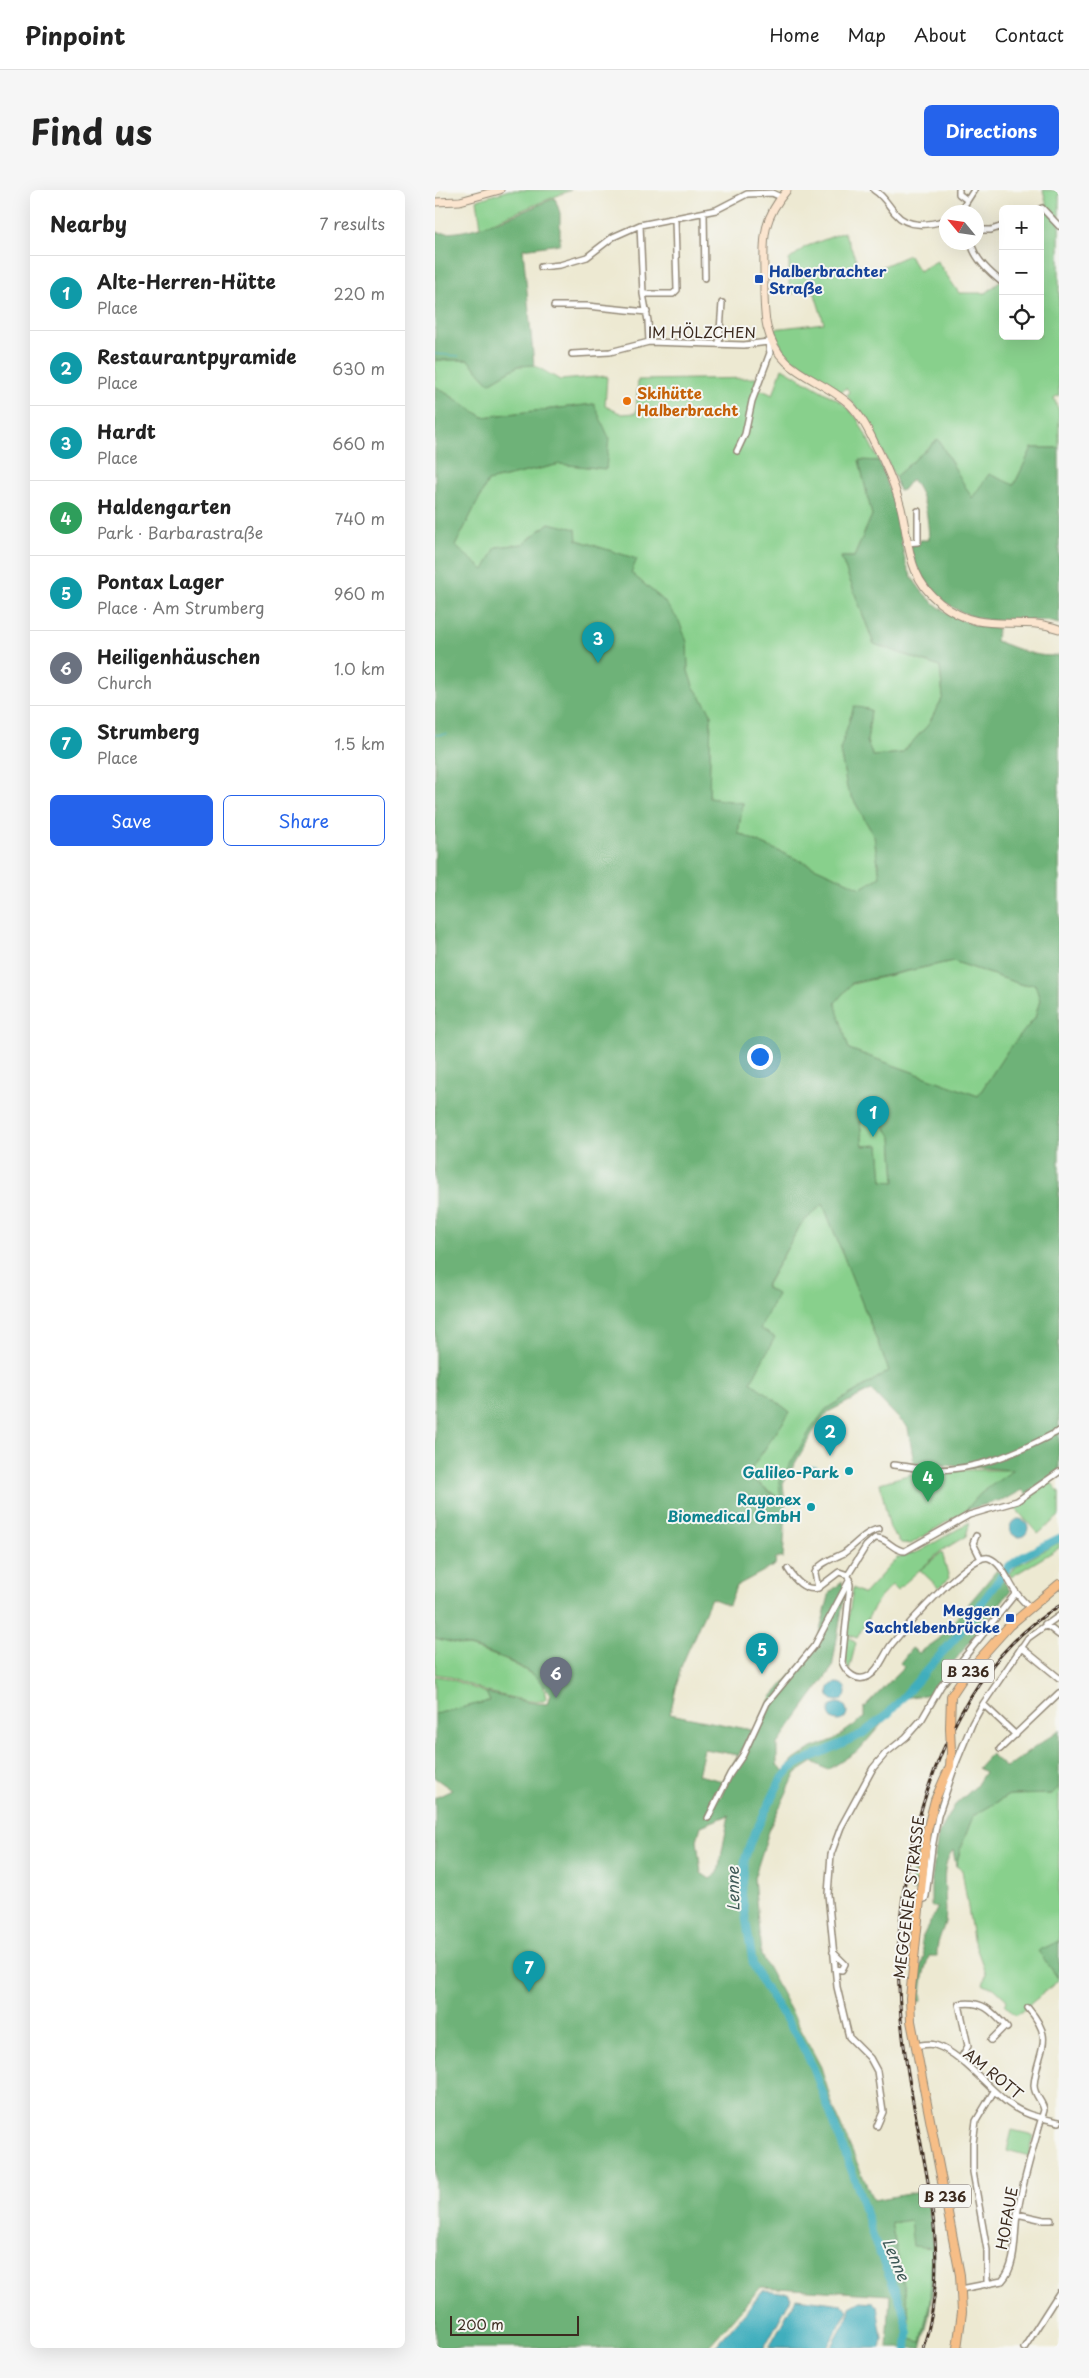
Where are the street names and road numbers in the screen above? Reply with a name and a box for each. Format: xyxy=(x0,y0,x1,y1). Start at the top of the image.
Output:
street label: IM HÖLZCHEN xyxy=(648,320,756,343)
road number: B 236 xyxy=(942,1660,994,1682)
street label: MEGGENER STRASSE xyxy=(887,1814,929,1980)
street label: AM ROTT xyxy=(959,2042,1029,2105)
road number: B 236 xyxy=(919,2184,971,2208)
street label: HOFAUE xyxy=(989,2185,1023,2251)

